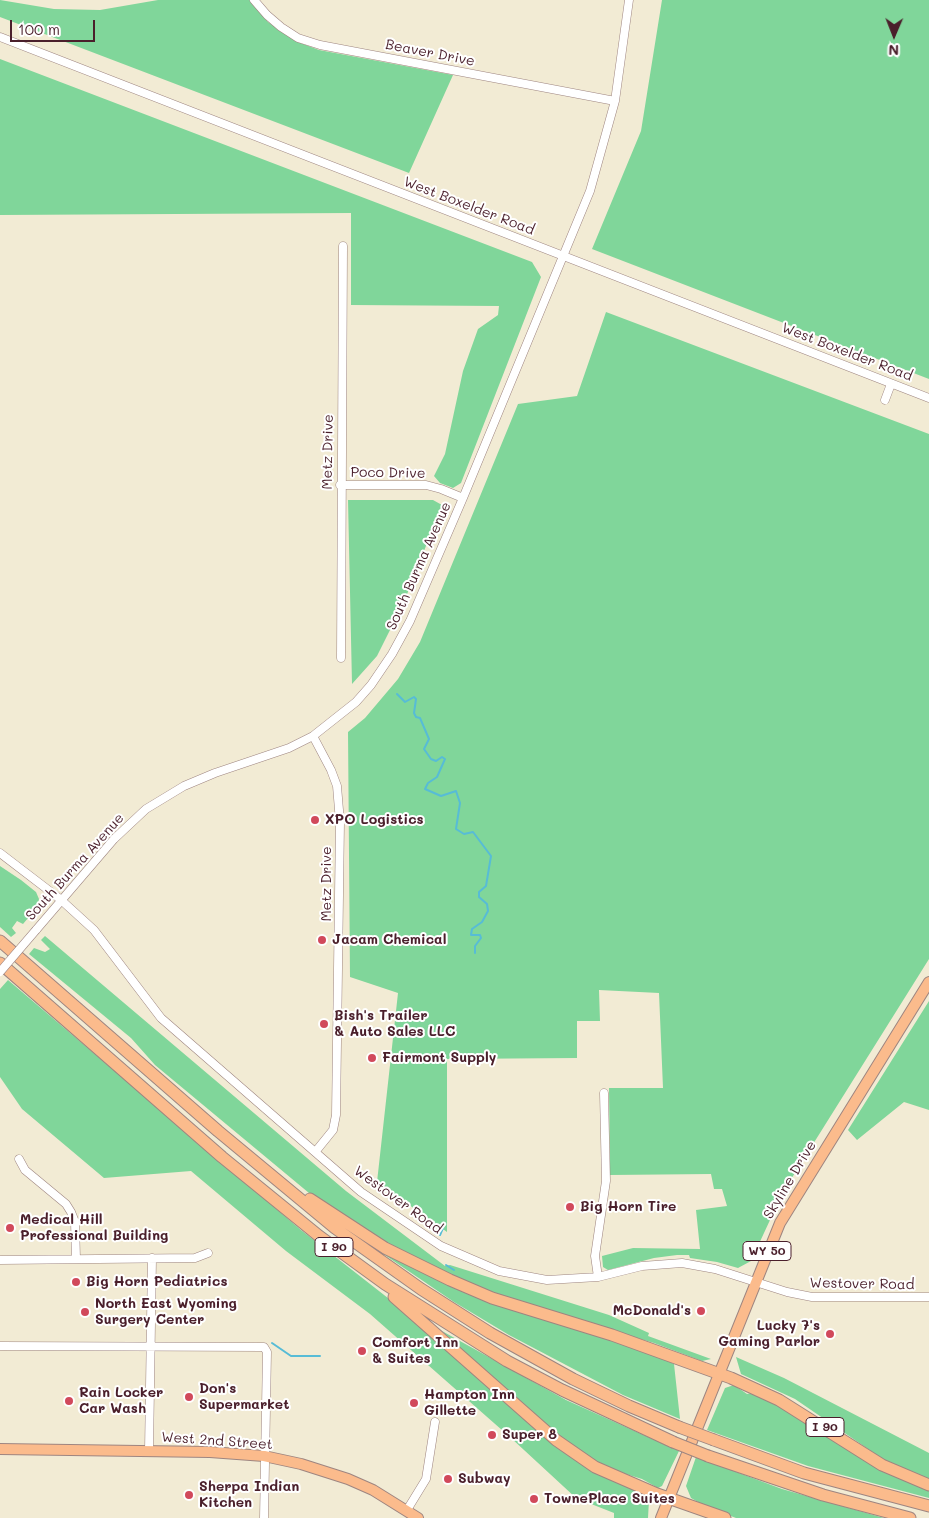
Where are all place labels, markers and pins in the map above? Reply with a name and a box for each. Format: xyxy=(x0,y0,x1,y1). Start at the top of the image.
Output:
place label: XPO Logistics xyxy=(325,812,424,828)
marker: XPO Logistics xyxy=(309,814,321,826)
place label: Jacam Chemical xyxy=(332,932,446,948)
marker: Jacam Chemical xyxy=(316,934,328,946)
place label: Bish's Trailer & Auto Sales LLC xyxy=(334,1008,455,1040)
marker: Bish's Trailer & Auto Sales LLC xyxy=(318,1018,330,1030)
place label: Fairmont Supply xyxy=(382,1050,496,1066)
marker: Fairmont Supply xyxy=(366,1052,378,1064)
place label: Big Horn Tire xyxy=(580,1199,676,1215)
marker: Big Horn Tire xyxy=(564,1201,576,1213)
place label: Medical Hill Professional Building xyxy=(20,1212,168,1244)
marker: Medical Hill Professional Building xyxy=(4,1222,16,1234)
place label: Big Horn Pediatrics xyxy=(86,1274,227,1290)
marker: Big Horn Pediatrics xyxy=(70,1276,82,1288)
place label: North East Wyoming Surgery Center xyxy=(95,1296,237,1328)
place label: McDonald's xyxy=(613,1303,691,1319)
marker: McDonald's xyxy=(695,1305,707,1317)
marker: North East Wyoming Surgery Center xyxy=(79,1306,91,1318)
place label: Lucky 7's Gaming Parlor xyxy=(718,1318,820,1350)
marker: Lucky 7's Gaming Parlor xyxy=(824,1328,836,1340)
place label: Comfort Inn & Suites xyxy=(372,1335,458,1368)
marker: Comfort Inn & Suites xyxy=(356,1345,368,1357)
place label: Don's Supermarket xyxy=(199,1381,289,1414)
place label: Rain Locker Car Wash xyxy=(79,1385,163,1418)
place label: Hampton Inn Gillette xyxy=(424,1387,515,1420)
marker: Don's Supermarket xyxy=(183,1391,195,1403)
marker: Rain Locker Car Wash xyxy=(63,1395,75,1407)
marker: Hampton Inn Gillette xyxy=(408,1397,420,1409)
place label: Super 8 xyxy=(502,1427,557,1443)
marker: Super 8 xyxy=(486,1429,498,1441)
place label: Subway xyxy=(458,1471,511,1487)
marker: Subway xyxy=(442,1473,454,1485)
place label: Sherpa Indian Kitchen xyxy=(199,1479,299,1511)
marker: Sherpa Indian Kitchen xyxy=(183,1489,195,1501)
place label: TownePlace Suites xyxy=(544,1491,675,1507)
marker: TownePlace Suites xyxy=(528,1493,540,1505)

